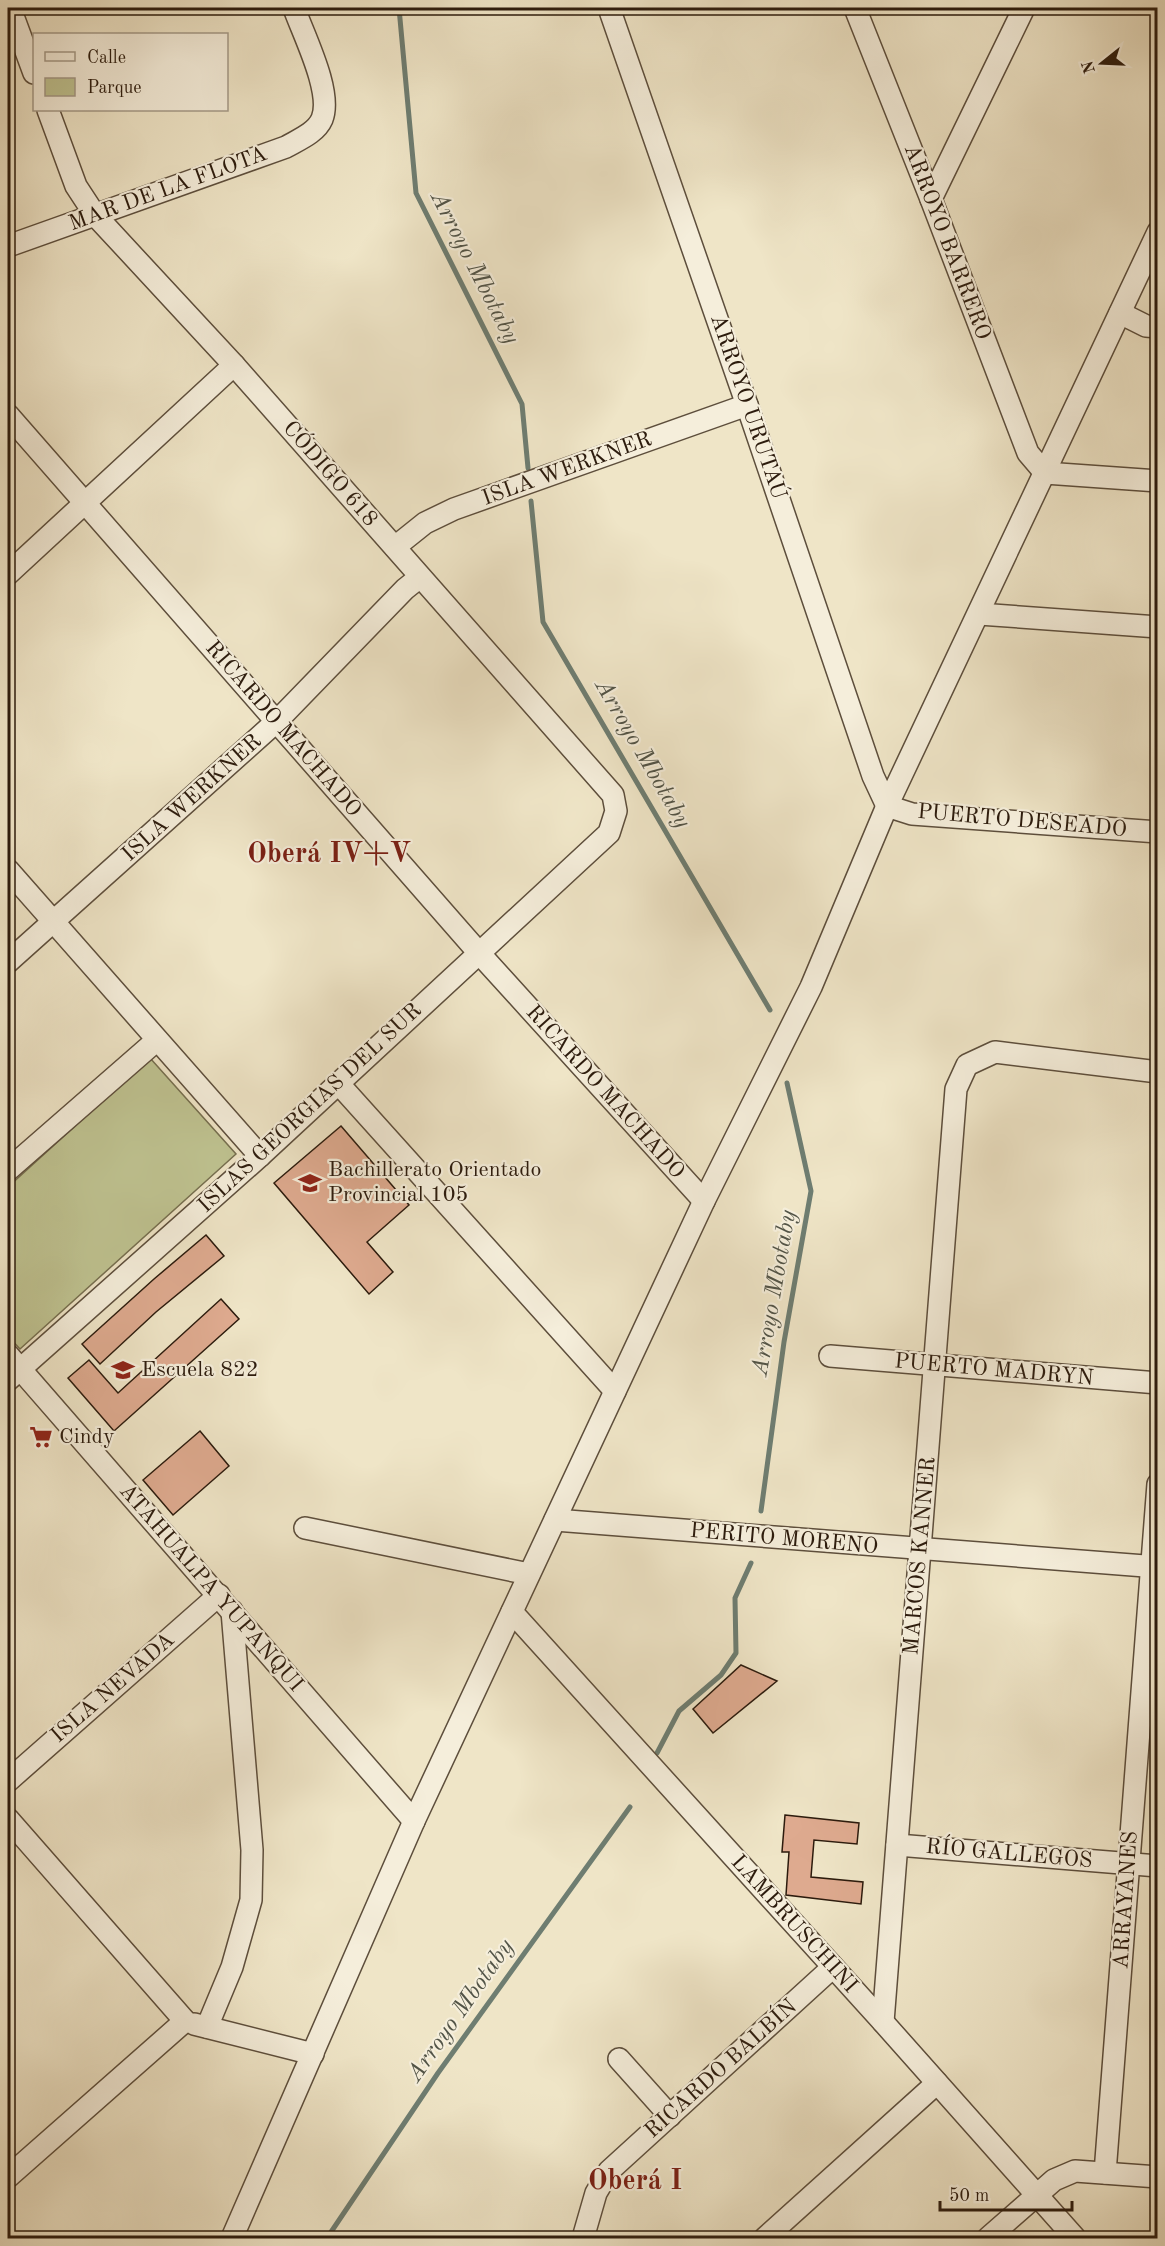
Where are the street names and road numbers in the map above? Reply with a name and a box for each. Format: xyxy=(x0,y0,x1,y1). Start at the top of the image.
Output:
street label: ARROYO BARRERO xyxy=(899,141,995,343)
street label: MAR DE LA FLOTA xyxy=(66,143,270,235)
street label: ARROYO URUTAÚ xyxy=(706,310,794,502)
street label: CÓDIGO 618 xyxy=(279,414,385,531)
street label: ISLA WERKNER xyxy=(479,428,655,510)
street label: RICARDO MACHADO xyxy=(201,637,365,821)
street label: ISLA WERKNER xyxy=(118,730,266,866)
street label: PUERTO DESEADO xyxy=(916,801,1128,841)
street label: ISLAS GEORGIAS DEL SUR xyxy=(194,999,426,1217)
street label: RICARDO MACHADO xyxy=(522,1001,688,1183)
street label: PUERTO MADRYN xyxy=(893,1350,1095,1390)
street label: MARCOS KANNER xyxy=(900,1456,940,1656)
street label: ATAHUALPA YUPANQUI xyxy=(115,1480,307,1696)
street label: PERITO MORENO xyxy=(689,1520,879,1558)
street label: ISLA NEVADA xyxy=(47,1629,179,1747)
street label: ARRAYANES xyxy=(1110,1830,1142,1970)
street label: RÍO GALLEGOS xyxy=(925,1833,1094,1872)
street label: LAMBRUSCHINI xyxy=(727,1851,861,1997)
street label: RICARDO BALBÍN xyxy=(639,1993,801,2143)

